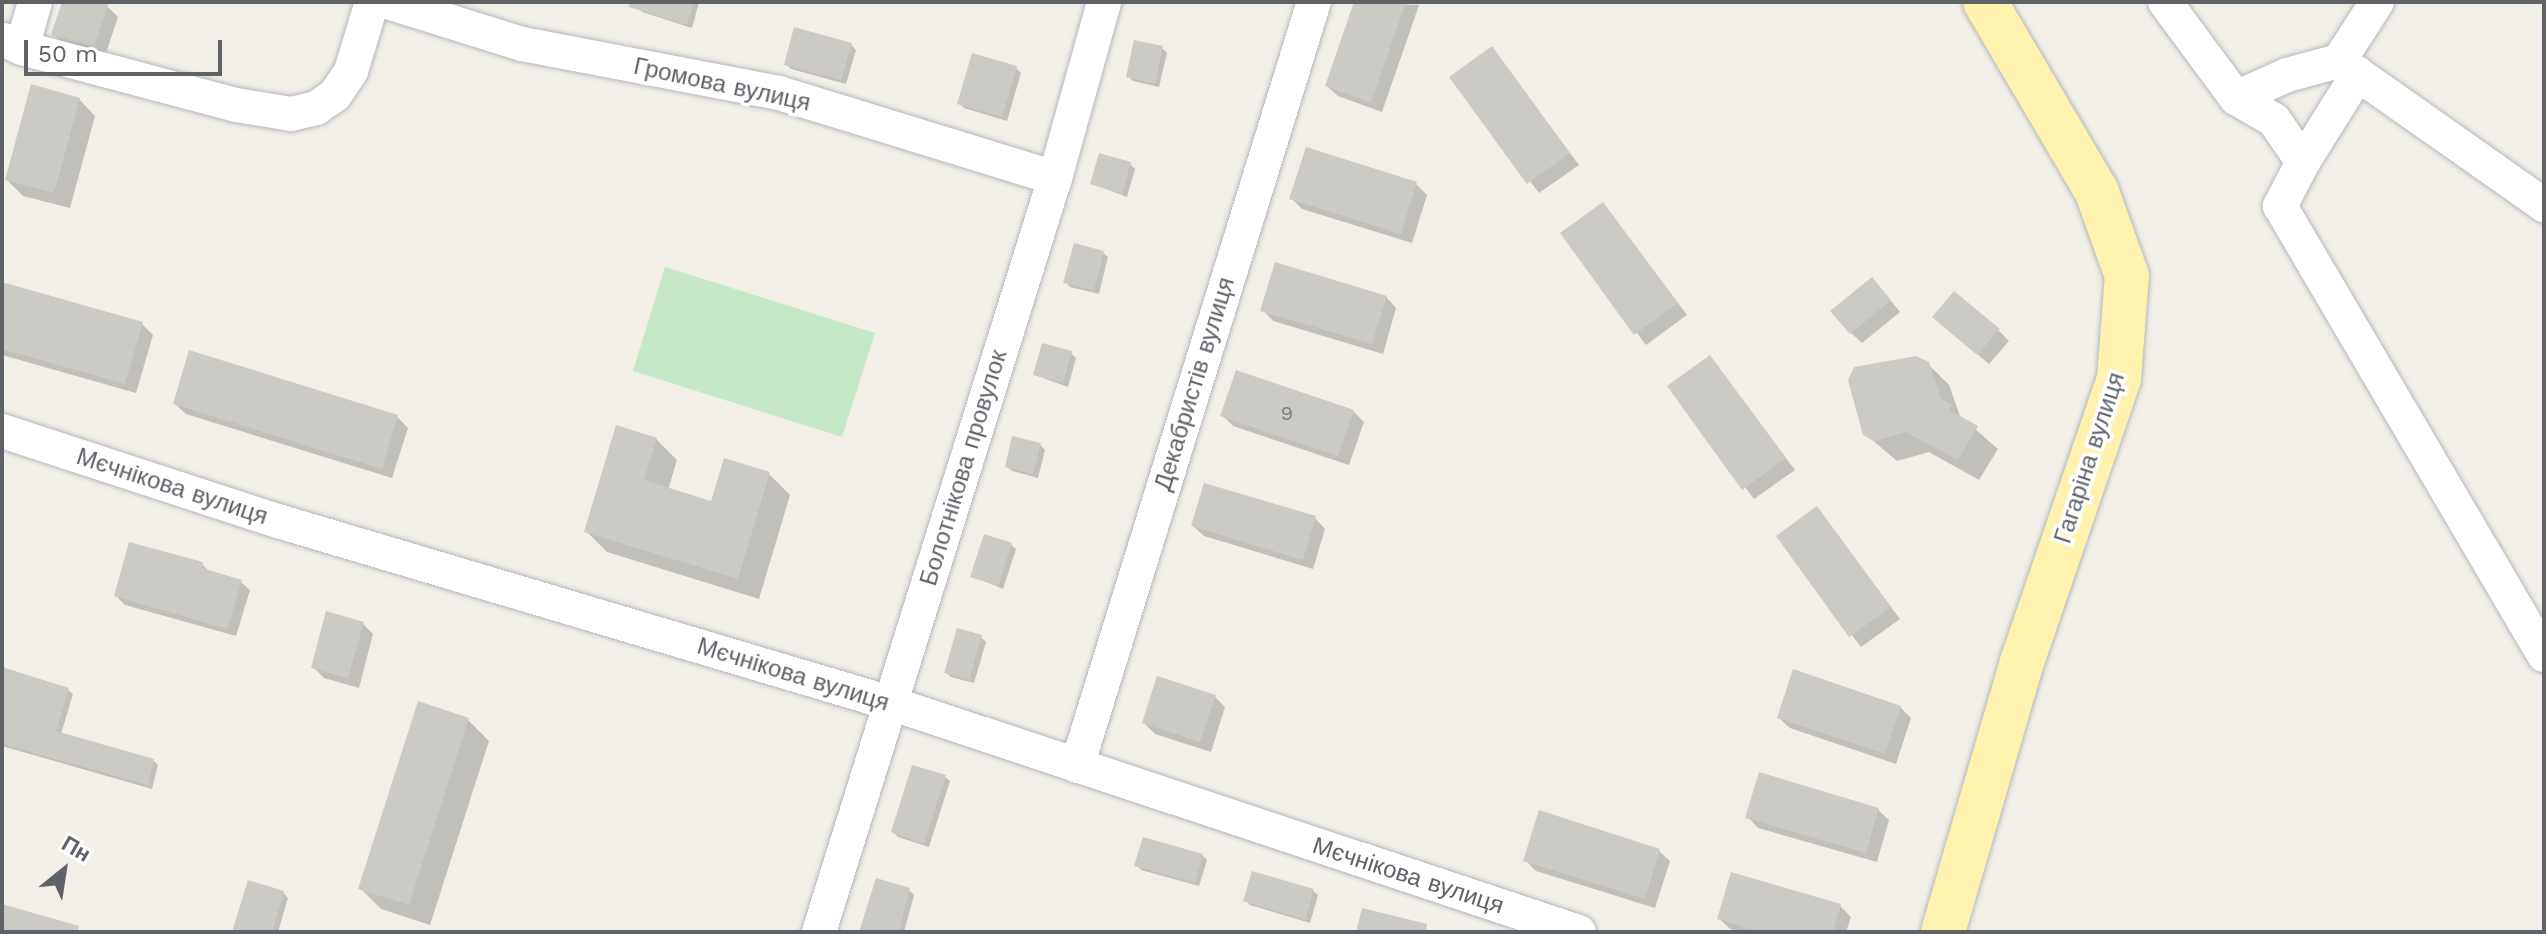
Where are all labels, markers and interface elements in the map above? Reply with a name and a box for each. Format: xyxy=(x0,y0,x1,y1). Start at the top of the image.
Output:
scale bar xyxy=(28,24,226,74)
text: 50 m xyxy=(38,40,98,68)
street label: Громова вулиця xyxy=(631,52,813,118)
street label: Декабристів вулиця xyxy=(1149,274,1241,494)
street label: Болотнікова провулок xyxy=(914,347,1014,589)
street label: Гагаріна вулиця xyxy=(2049,369,2131,547)
house number: 9 xyxy=(1281,401,1293,425)
street label: Мєчнікова вулиця xyxy=(73,443,271,531)
street label: Мєчнікова вулиця xyxy=(693,632,893,718)
north arrow xyxy=(24,830,104,910)
text: Пн xyxy=(57,831,95,867)
street label: Мєчнікова вулиця xyxy=(1309,832,1507,920)

